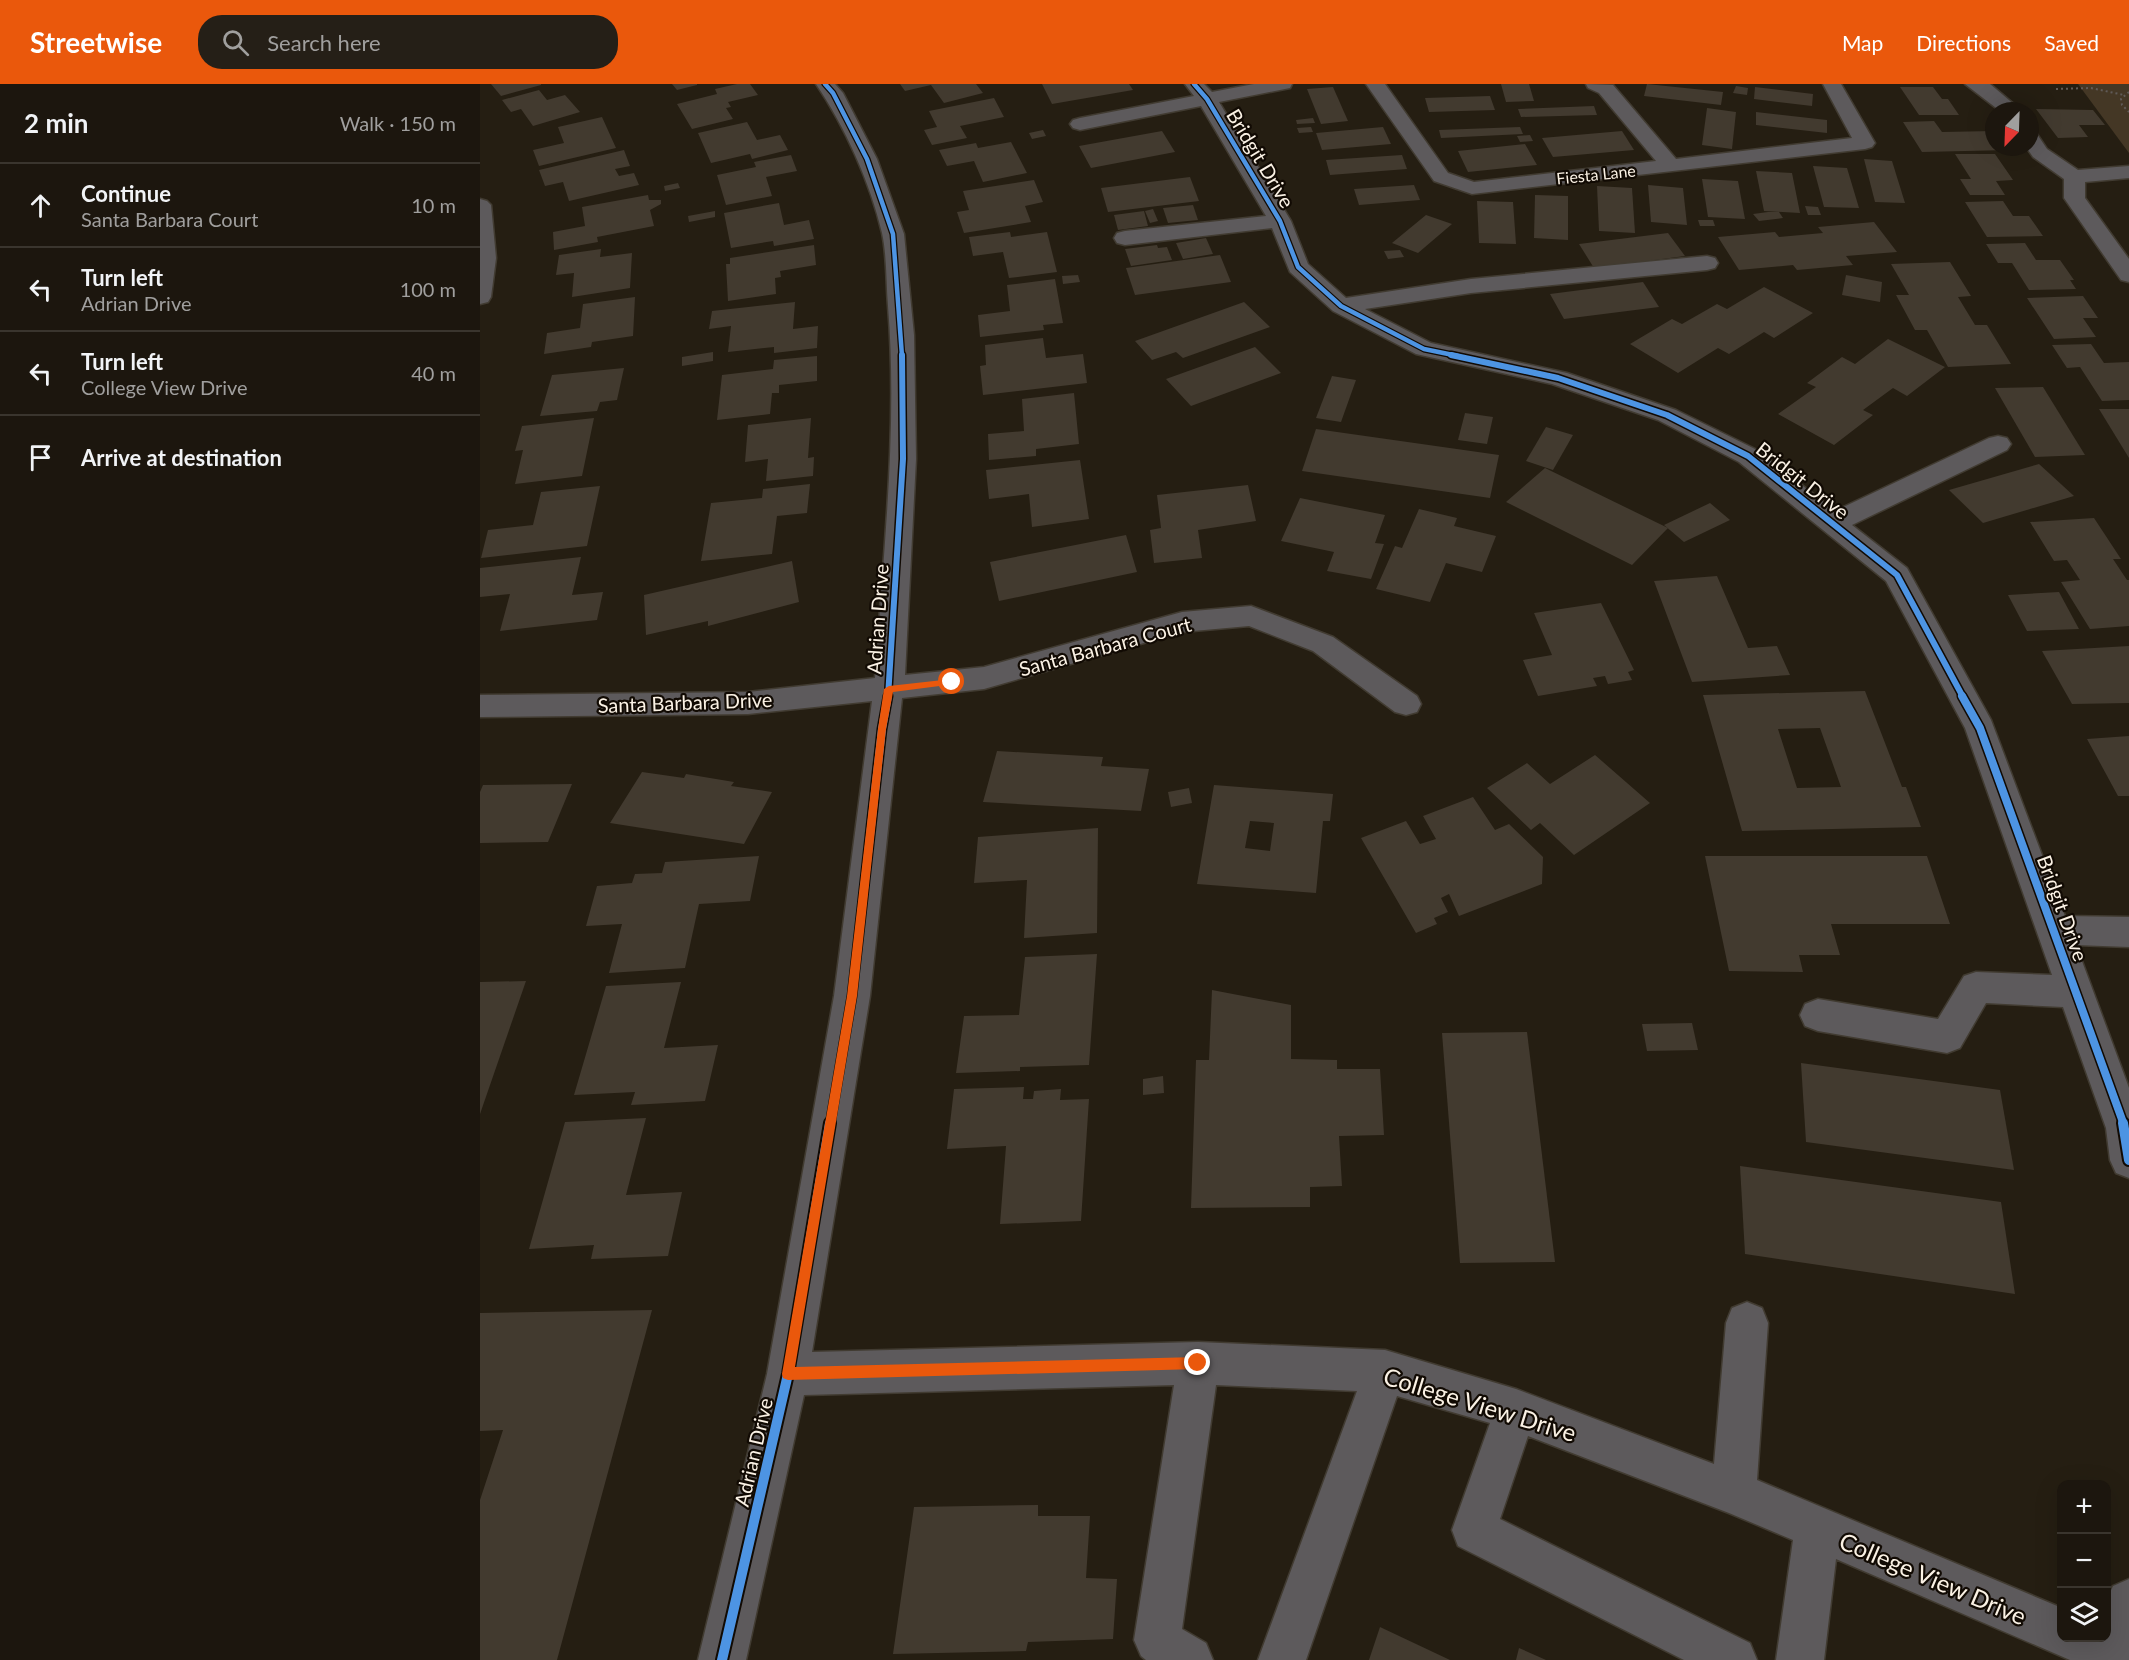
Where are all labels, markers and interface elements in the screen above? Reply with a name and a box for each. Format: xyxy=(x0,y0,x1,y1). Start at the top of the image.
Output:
search box xyxy=(198,15,618,69)
text: Streetwise xyxy=(30,25,162,59)
icon: search xyxy=(219,26,252,59)
text: Search here xyxy=(267,29,381,56)
text: Map xyxy=(1842,30,1883,55)
text: Directions xyxy=(1916,30,2011,55)
text: Saved xyxy=(2044,30,2099,55)
north arrow xyxy=(1985,102,2039,156)
street label: Bridgit Drive xyxy=(1222,104,1300,212)
text: 2 min xyxy=(24,107,88,139)
text: Walk · 150 m xyxy=(340,111,456,135)
street label: Fiesta Lane xyxy=(1555,160,1637,188)
text: Continue xyxy=(81,180,171,207)
icon: ahead xyxy=(24,189,57,222)
text: 10 m xyxy=(411,193,456,217)
text: Santa Barbara Court xyxy=(81,207,258,231)
text: Turn left xyxy=(81,264,163,291)
icon: left xyxy=(24,273,57,306)
text: 100 m xyxy=(400,277,456,301)
text: Adrian Drive xyxy=(81,291,192,315)
text: Turn left xyxy=(81,348,163,375)
icon: left xyxy=(24,357,57,390)
text: 40 m xyxy=(411,361,456,385)
text: College View Drive xyxy=(81,375,248,399)
street label: Bridgit Drive xyxy=(1752,436,1854,524)
icon: arrive xyxy=(24,441,57,474)
text: Arrive at destination xyxy=(81,444,282,471)
street label: Adrian Drive xyxy=(861,563,893,675)
street label: Santa Barbara Court xyxy=(1016,611,1194,681)
route start xyxy=(938,668,964,694)
street label: Santa Barbara Drive xyxy=(597,687,773,717)
street label: Bridgit Drive xyxy=(2033,852,2093,964)
route end xyxy=(1184,1349,1210,1375)
street label: College View Drive xyxy=(1380,1361,1580,1447)
street label: Adrian Drive xyxy=(729,1395,777,1509)
map controls xyxy=(2057,1480,2111,1642)
button: + xyxy=(2057,1480,2111,1534)
street label: College View Drive xyxy=(1835,1526,2031,1630)
button: − xyxy=(2057,1534,2111,1588)
button: layers xyxy=(2057,1588,2111,1642)

